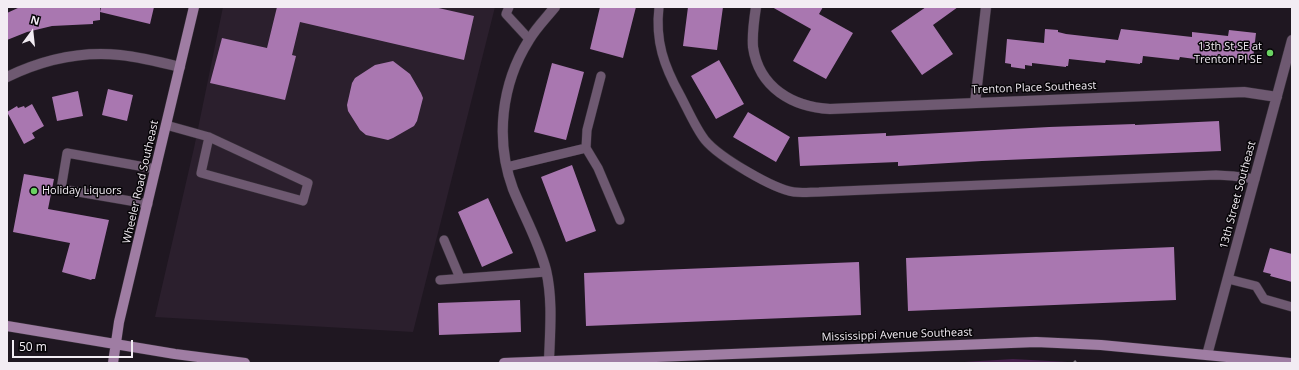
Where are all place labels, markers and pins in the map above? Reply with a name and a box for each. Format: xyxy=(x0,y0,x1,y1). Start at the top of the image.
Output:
place label: 13th St SE at Trenton Pl SE xyxy=(1194,40,1262,66)
marker: 13th St SE at Trenton Pl SE xyxy=(1265,48,1275,58)
place label: Holiday Liquors xyxy=(42,184,122,198)
marker: Holiday Liquors xyxy=(29,186,39,196)

